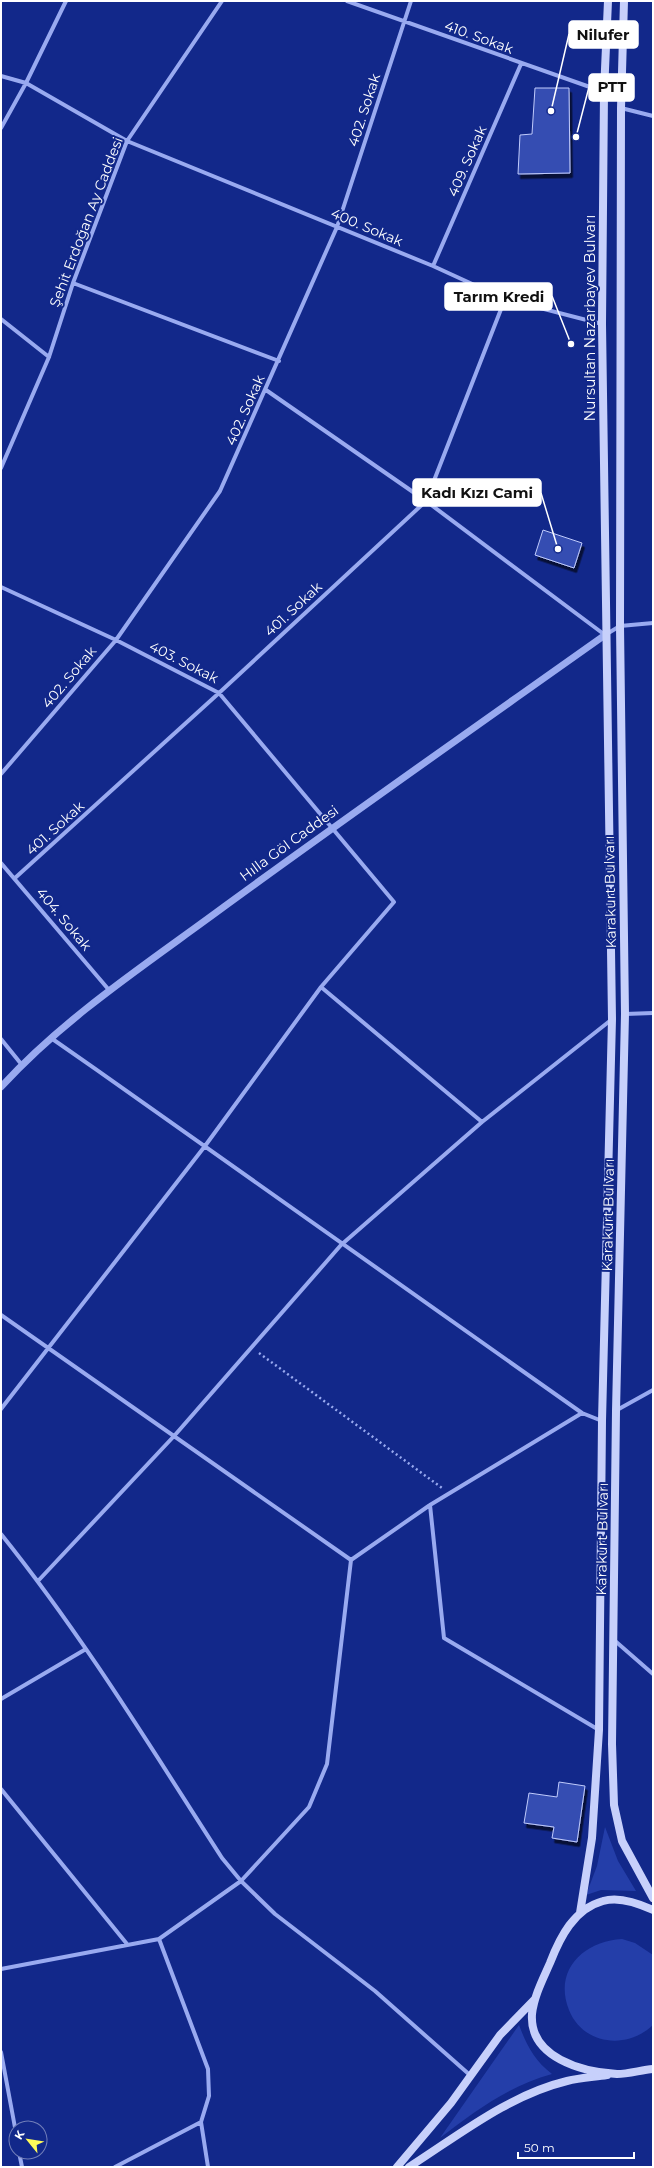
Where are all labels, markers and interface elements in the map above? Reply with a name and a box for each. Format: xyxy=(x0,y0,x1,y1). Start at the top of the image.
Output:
street label: 410. Sokak xyxy=(442,16,516,58)
callout: Nilufer xyxy=(569,21,638,48)
text: Nilufer xyxy=(576,25,630,44)
street label: 402. Sokak xyxy=(344,71,384,149)
callout: PTT xyxy=(589,74,634,101)
text: PTT xyxy=(597,77,627,96)
street label: 409. Sokak xyxy=(443,122,491,199)
street label: Şehit Erdoğan Ay Caddesi xyxy=(45,134,127,310)
street label: 400. Sokak xyxy=(328,204,406,250)
street label: Nursultan Nazarbayev Bulvarı xyxy=(581,215,599,421)
callout: Tarım Kredi xyxy=(445,283,552,310)
text: Tarım Kredi xyxy=(454,287,544,306)
street label: 402. Sokak xyxy=(221,371,269,448)
callout: Kadı Kızı Cami xyxy=(413,479,541,506)
text: Kadı Kızı Cami xyxy=(421,483,533,502)
street label: 401. Sokak xyxy=(260,577,326,640)
street label: 403. Sokak xyxy=(146,637,222,687)
street label: 402. Sokak xyxy=(38,642,101,712)
street label: 401. Sokak xyxy=(22,797,88,859)
street label: Hılla Göl Caddesi xyxy=(236,801,342,885)
street label: Karakurt Bulvarı xyxy=(600,835,620,949)
street label: 404. Sokak xyxy=(32,884,96,955)
street label: Karakurt Bulvarı xyxy=(598,1158,618,1272)
street label: Karakurt Bulvarı xyxy=(592,1482,612,1596)
north arrow xyxy=(8,2120,48,2160)
text: K xyxy=(11,2127,28,2142)
scale bar xyxy=(518,2134,634,2160)
text: 50 m xyxy=(524,2140,555,2155)

